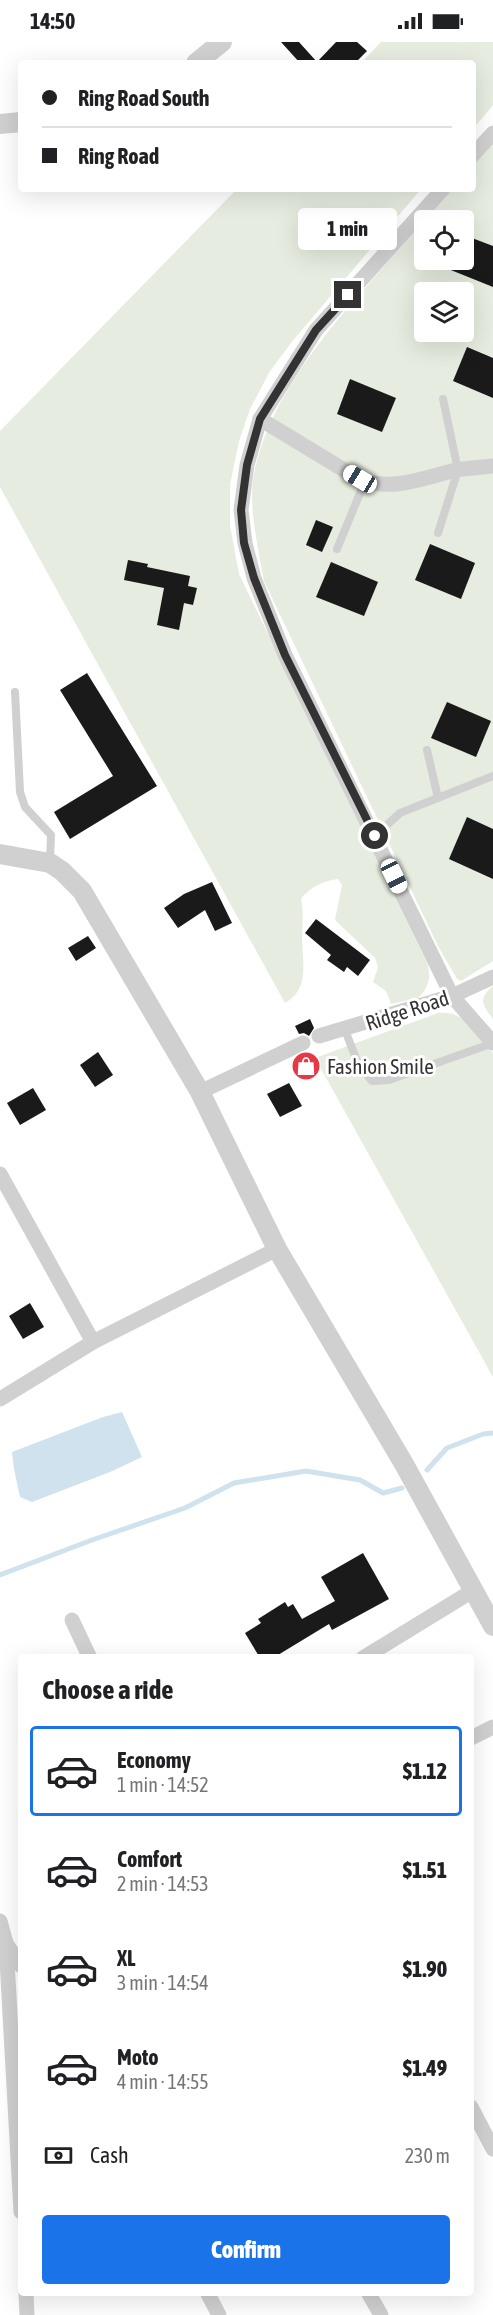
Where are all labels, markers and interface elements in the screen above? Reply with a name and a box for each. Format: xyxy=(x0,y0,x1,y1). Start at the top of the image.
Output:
text: 14:50 xyxy=(30,8,75,34)
text: Ring Road South xyxy=(78,85,209,111)
text: Ring Road xyxy=(78,143,159,169)
callout: 1 min xyxy=(298,208,398,250)
map controls xyxy=(414,210,474,342)
button: locate xyxy=(414,210,474,270)
text: 1 min xyxy=(327,217,368,240)
route end xyxy=(334,281,361,308)
button: layers xyxy=(414,282,474,342)
car xyxy=(340,462,380,496)
route start xyxy=(361,822,388,849)
car xyxy=(378,856,410,896)
street label: Ridge Road xyxy=(362,985,452,1035)
shop icon: Fashion Smile xyxy=(290,1050,322,1082)
place label: Fashion Smile xyxy=(327,1054,434,1078)
text: Choose a ride xyxy=(42,1674,174,1705)
icon: car xyxy=(45,1744,99,1798)
text: Economy xyxy=(117,1747,191,1773)
text: $1.12 xyxy=(403,1758,447,1784)
text: 1 min · 14:52 xyxy=(117,1773,209,1796)
icon: car xyxy=(45,1843,99,1897)
text: Comfort xyxy=(117,1846,182,1872)
text: $1.51 xyxy=(403,1857,447,1883)
text: 2 min · 14:53 xyxy=(117,1872,209,1895)
icon: car xyxy=(45,1942,99,1996)
text: XL xyxy=(117,1945,135,1971)
text: $1.90 xyxy=(403,1956,447,1982)
text: 3 min · 14:54 xyxy=(117,1971,209,1994)
icon: car xyxy=(45,2041,99,2095)
text: Moto xyxy=(117,2044,159,2070)
text: $1.49 xyxy=(403,2055,447,2081)
text: 4 min · 14:55 xyxy=(117,2070,209,2093)
icon: cash xyxy=(42,2139,75,2172)
text: Cash xyxy=(90,2142,129,2168)
text: 230 m xyxy=(405,2144,450,2167)
button: Confirm xyxy=(42,2215,450,2284)

